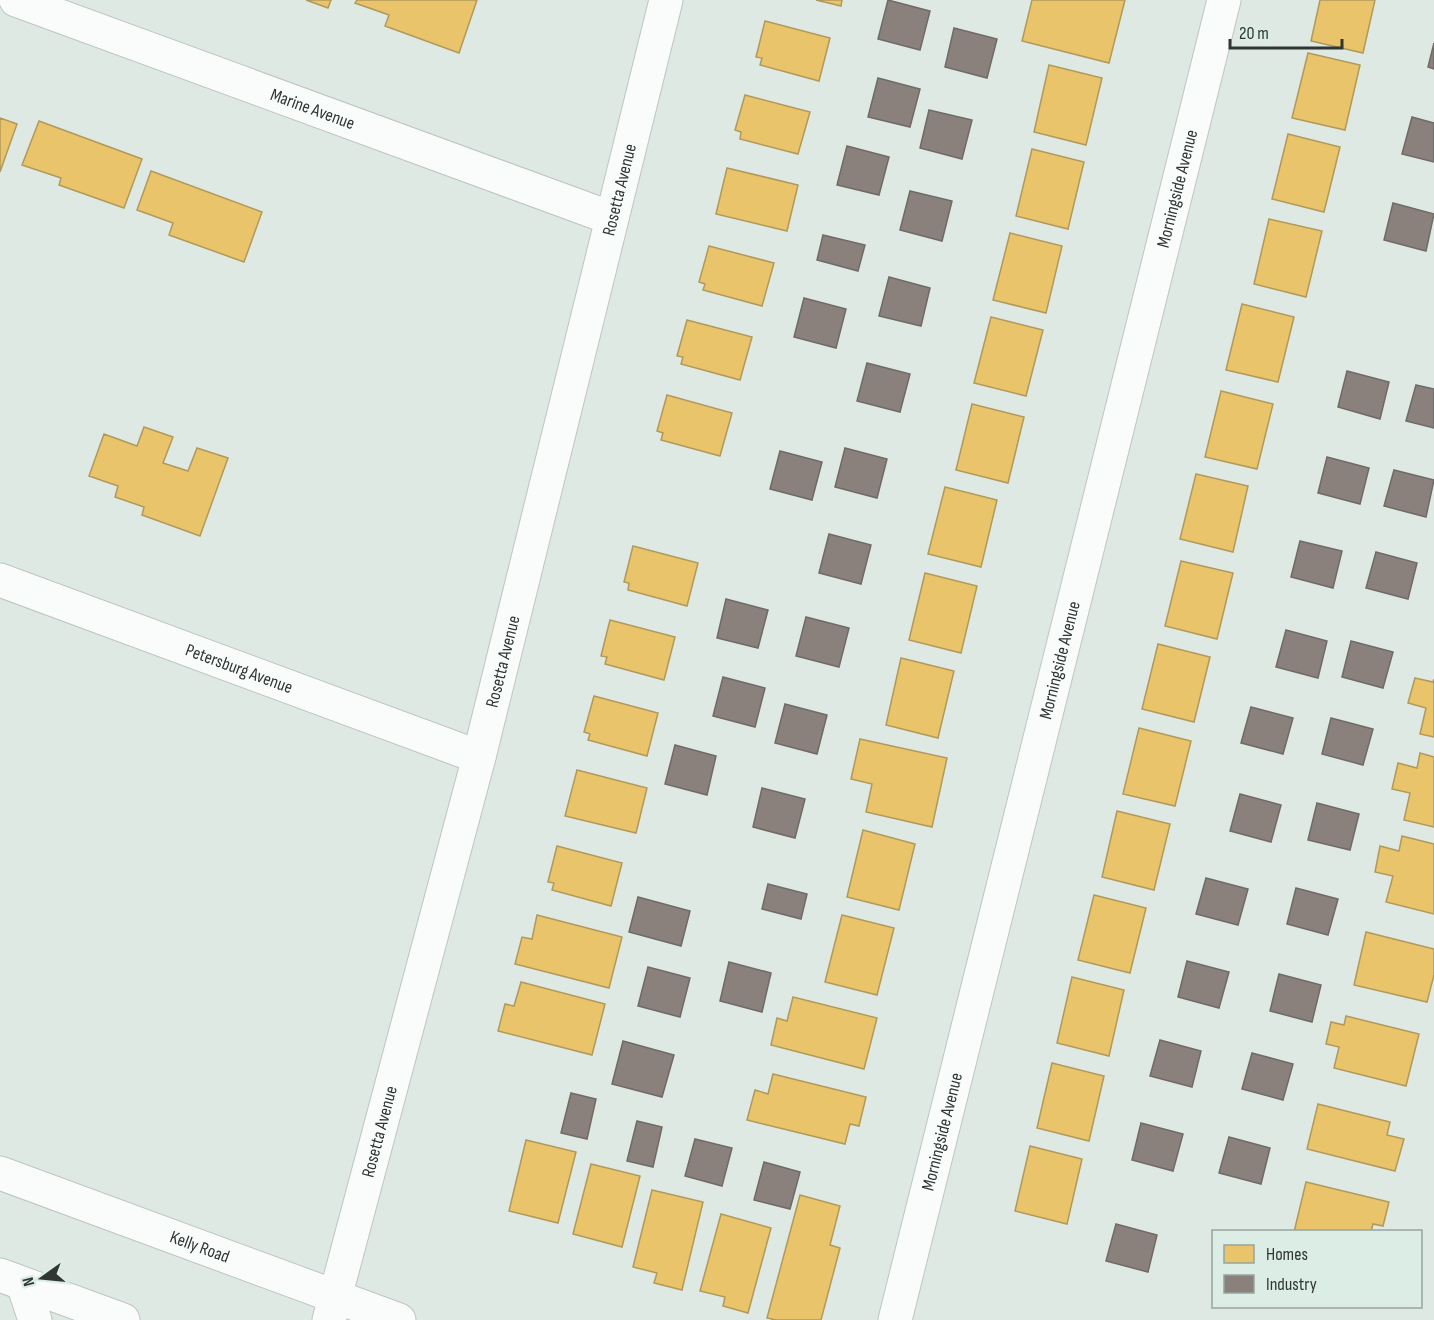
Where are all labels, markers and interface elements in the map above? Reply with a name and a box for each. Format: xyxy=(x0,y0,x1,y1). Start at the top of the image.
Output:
scale bar xyxy=(1230,12,1342,50)
text: 20 m xyxy=(1239,23,1269,44)
street label: Marine Avenue xyxy=(268,84,358,134)
street label: Morningside Avenue xyxy=(1152,127,1202,250)
street label: Rosetta Avenue xyxy=(598,142,641,238)
street label: Morningside Avenue xyxy=(1035,599,1084,721)
street label: Rosetta Avenue xyxy=(481,613,524,710)
street label: Petersburg Avenue xyxy=(183,639,296,698)
street label: Morningside Avenue xyxy=(917,1071,967,1193)
street label: Rosetta Avenue xyxy=(357,1083,401,1180)
street label: Kelly Road xyxy=(167,1226,232,1267)
legend xyxy=(1212,1230,1422,1308)
text: Homes xyxy=(1266,1244,1308,1265)
north arrow xyxy=(12,1248,72,1308)
text: Industry xyxy=(1266,1274,1317,1295)
text: N xyxy=(19,1275,39,1288)

